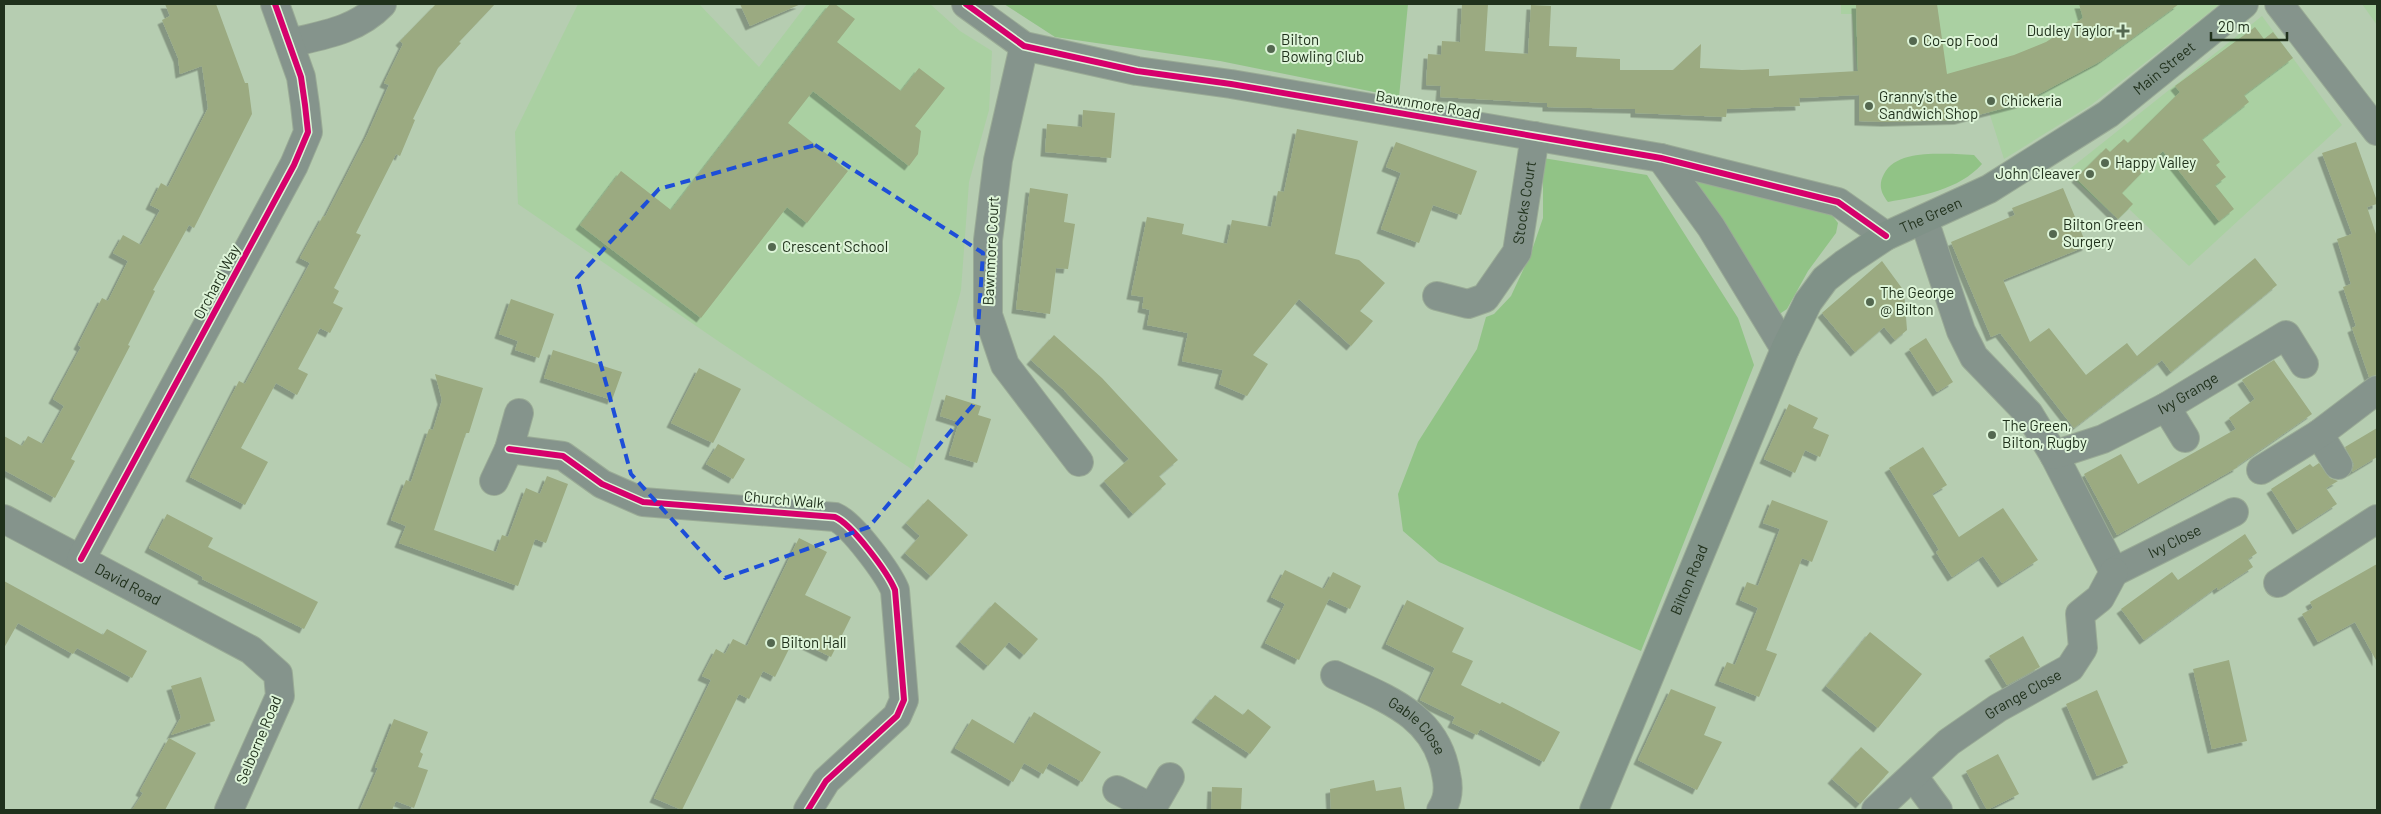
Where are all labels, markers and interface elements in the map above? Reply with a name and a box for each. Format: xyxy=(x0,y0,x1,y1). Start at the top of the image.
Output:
scale bar xyxy=(2211,10,2287,42)
text: 20 m xyxy=(2218,17,2250,35)
place label: Dudley Taylor xyxy=(2027,21,2114,39)
marker: Dudley Taylor xyxy=(2117,25,2129,37)
place label: Bilton Bowling Club xyxy=(1281,30,1364,65)
place label: Co-op Food xyxy=(1923,31,1998,49)
marker: Co-op Food xyxy=(1907,35,1919,47)
street label: Main Street xyxy=(2129,37,2198,98)
marker: Bilton Bowling Club xyxy=(1265,43,1277,55)
street label: Bawnmore Road xyxy=(1375,86,1482,122)
place label: Granny's the Sandwich Shop xyxy=(1879,87,1978,122)
place label: Chickeria xyxy=(2001,91,2062,109)
marker: Chickeria xyxy=(1985,95,1997,107)
marker: Granny's the Sandwich Shop xyxy=(1863,100,1875,112)
place label: Happy Valley xyxy=(2115,153,2196,171)
marker: Happy Valley xyxy=(2099,157,2111,169)
street label: Stocks Court xyxy=(1508,160,1539,245)
place label: John Cleaver xyxy=(1996,164,2081,182)
marker: John Cleaver xyxy=(2084,168,2096,180)
street label: The Green xyxy=(1897,193,1964,237)
street label: Bawnmore Court xyxy=(978,196,1002,306)
place label: Bilton Green Surgery xyxy=(2063,215,2143,250)
marker: Bilton Green Surgery xyxy=(2047,228,2059,240)
place label: Crescent School xyxy=(782,237,888,255)
street label: Orchard Way xyxy=(189,241,243,322)
marker: Crescent School xyxy=(766,241,778,253)
place label: The George @ Bilton xyxy=(1880,283,1954,318)
marker: The George @ Bilton xyxy=(1864,296,1876,308)
street label: Ivy Grange xyxy=(2154,368,2221,418)
place label: The Green, Bilton, Rugby xyxy=(2002,416,2087,451)
marker: The Green, Bilton, Rugby xyxy=(1986,429,1998,441)
street label: Church Walk xyxy=(743,487,825,512)
street label: Ivy Close xyxy=(2145,520,2204,561)
street label: Bilton Road xyxy=(1666,542,1711,617)
street label: David Road xyxy=(92,559,164,609)
place label: Bilton Hall xyxy=(781,633,847,651)
marker: Bilton Hall xyxy=(765,637,777,649)
street label: Grange Close xyxy=(1981,665,2064,723)
street label: Gable Close xyxy=(1385,692,1450,757)
street label: Selborne Road xyxy=(231,693,285,786)

